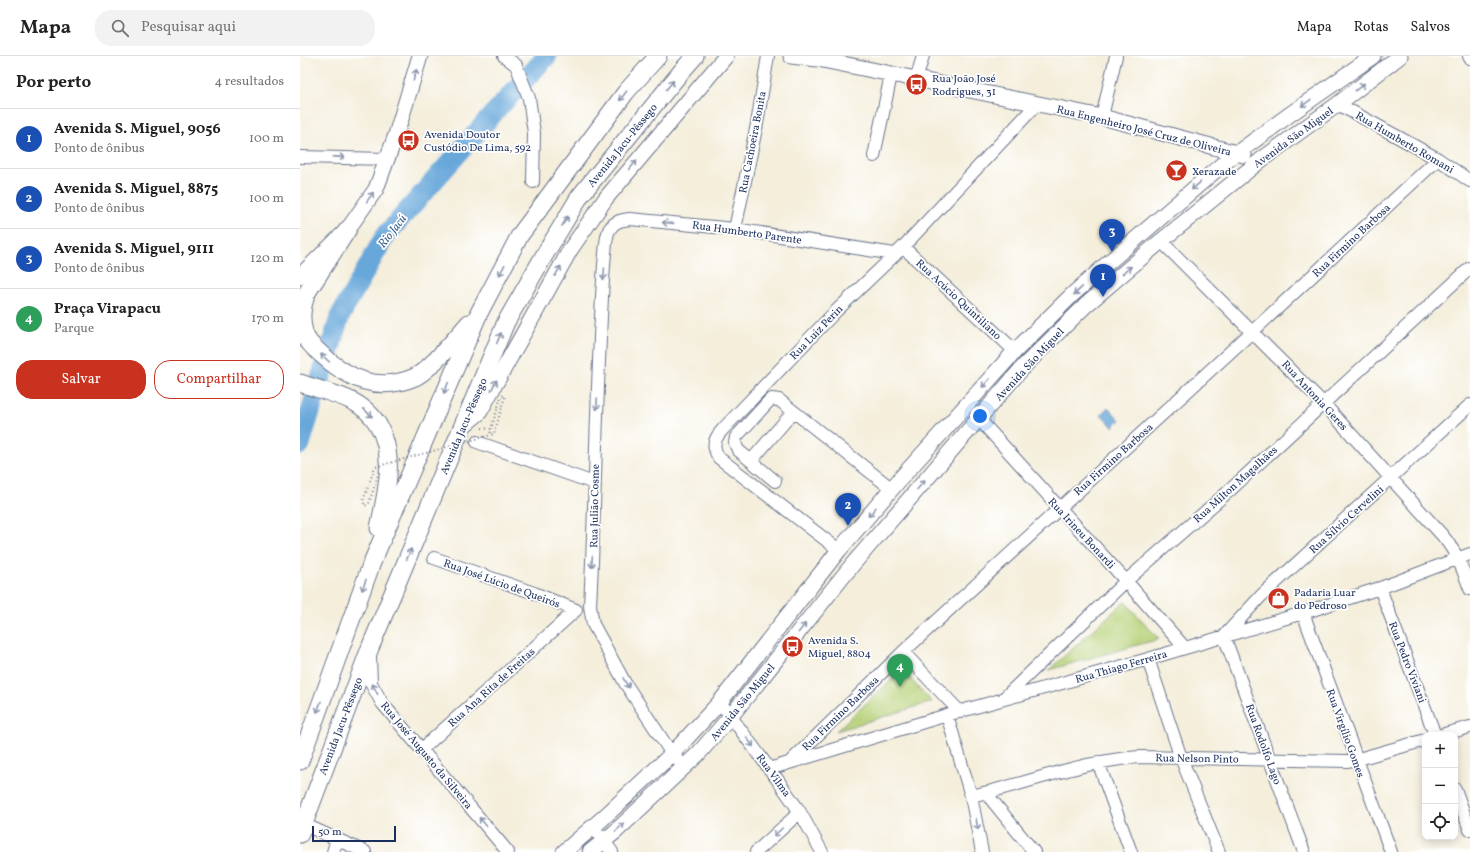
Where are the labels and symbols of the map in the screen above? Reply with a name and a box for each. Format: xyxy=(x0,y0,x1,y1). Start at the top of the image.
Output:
one-way arrow xyxy=(412,69,419,82)
bus stop icon: Rua João José Rodrigues, 31 xyxy=(903,71,929,97)
place label: Rua João José Rodrigues, 31 xyxy=(932,72,996,100)
one-way arrow xyxy=(666,80,675,90)
one-way arrow xyxy=(1354,83,1365,91)
street label: Rua Cachoeira Bonita xyxy=(736,89,771,195)
one-way arrow xyxy=(619,90,627,101)
one-way arrow xyxy=(1301,99,1312,107)
street label: Avenida Jacu-Pêssego xyxy=(585,101,662,191)
street label: Rua Engenheiro José Cruz de Oliveira xyxy=(1055,102,1233,161)
street label: Avenida São Miguel xyxy=(1251,104,1337,172)
street label: Rua Humberto Romani xyxy=(1352,109,1456,178)
bus stop icon: Avenida Doutor Custódio De Lima, 592 xyxy=(395,127,421,153)
place label: Avenida Doutor Custódio De Lima, 592 xyxy=(424,128,531,156)
one-way arrow xyxy=(332,153,345,161)
bar icon: Xerazade xyxy=(1164,158,1190,184)
one-way arrow xyxy=(628,160,637,171)
place label: Xerazade xyxy=(1192,165,1237,180)
one-way arrow xyxy=(1191,182,1202,191)
one-way arrow xyxy=(366,192,375,203)
street label: Rua Firmino Barbosa xyxy=(1310,201,1395,281)
water label: Rio Jacú xyxy=(375,212,411,252)
one-way arrow xyxy=(561,216,569,227)
street label: Rua Humberto Parente xyxy=(691,218,803,249)
one-way arrow xyxy=(662,219,675,226)
pin: 3 xyxy=(1099,219,1125,252)
street label: Rua Acúcio Quintiliano xyxy=(912,256,1004,344)
one-way arrow xyxy=(497,264,505,276)
pin: 1 xyxy=(1090,264,1116,297)
one-way arrow xyxy=(554,266,562,278)
one-way arrow xyxy=(1121,266,1132,275)
one-way arrow xyxy=(600,267,607,280)
one-way arrow xyxy=(1073,286,1083,295)
street label: Rua Luiz Perin xyxy=(787,302,847,364)
street label: Avenida São Miguel xyxy=(992,325,1068,405)
one-way arrow xyxy=(496,333,504,345)
one-way arrow xyxy=(320,353,330,363)
street label: Rua Antonia Geres xyxy=(1277,358,1350,435)
street label: Avenida Jacu-Pêssego xyxy=(437,376,492,477)
one-way arrow xyxy=(982,378,991,388)
one-way arrow xyxy=(491,379,499,391)
one-way arrow xyxy=(442,381,450,393)
one-way arrow xyxy=(593,397,601,410)
your location xyxy=(970,406,990,426)
one-way arrow xyxy=(363,408,373,418)
street label: Rua Firmino Barbosa xyxy=(1071,420,1157,500)
street label: Rua Milton Magalhães xyxy=(1191,443,1282,527)
street label: Rua Julião Cosme xyxy=(587,464,604,548)
one-way arrow xyxy=(917,480,926,491)
street label: Rua Sílvio Cervelini xyxy=(1306,483,1388,558)
pin: 2 xyxy=(835,493,861,526)
street label: Rua Irineu Bonardi xyxy=(1044,495,1118,573)
one-way arrow xyxy=(868,506,877,516)
one-way arrow xyxy=(406,548,413,560)
one-way arrow xyxy=(588,555,596,568)
street label: Rua José Lúcio de Queirós xyxy=(441,556,562,613)
one-way arrow xyxy=(359,578,367,590)
shop icon: Padaria Luar do Pedroso xyxy=(1266,585,1292,611)
place label: Padaria Luar do Pedroso xyxy=(1294,586,1356,614)
street label: Rua Pedro Viviani xyxy=(1384,620,1429,705)
one-way arrow xyxy=(797,623,806,634)
bus stop icon: Avenida S. Miguel, 8804 xyxy=(779,633,805,659)
place label: Avenida S. Miguel, 8804 xyxy=(808,634,871,662)
street label: Rua Ana Rita de Freitas xyxy=(445,645,539,731)
street label: Rua Thiago Ferreira xyxy=(1074,647,1170,688)
pin: 4 xyxy=(887,654,913,687)
street label: Avenida São Miguel xyxy=(707,661,779,745)
street label: Rua Firmino Barbosa xyxy=(799,673,883,755)
street label: Avenida Jacu-Pêssego xyxy=(316,675,367,778)
one-way arrow xyxy=(622,677,630,689)
one-way arrow xyxy=(370,683,378,695)
street label: Rua Virgílio Gomes xyxy=(1322,687,1368,780)
street label: Rua José Augusto da Silveira xyxy=(376,699,476,813)
one-way arrow xyxy=(315,701,323,713)
street label: Rua Rodolfo Lago xyxy=(1241,702,1284,787)
one-way arrow xyxy=(746,737,754,748)
street label: Rua Vilma xyxy=(752,751,794,801)
street label: Rua Nelson Pinto xyxy=(1155,751,1239,768)
one-way arrow xyxy=(478,817,487,828)
one-way arrow xyxy=(973,817,981,830)
one-way arrow xyxy=(615,822,625,832)
scale bar xyxy=(312,824,396,843)
one-way arrow xyxy=(773,827,783,836)

